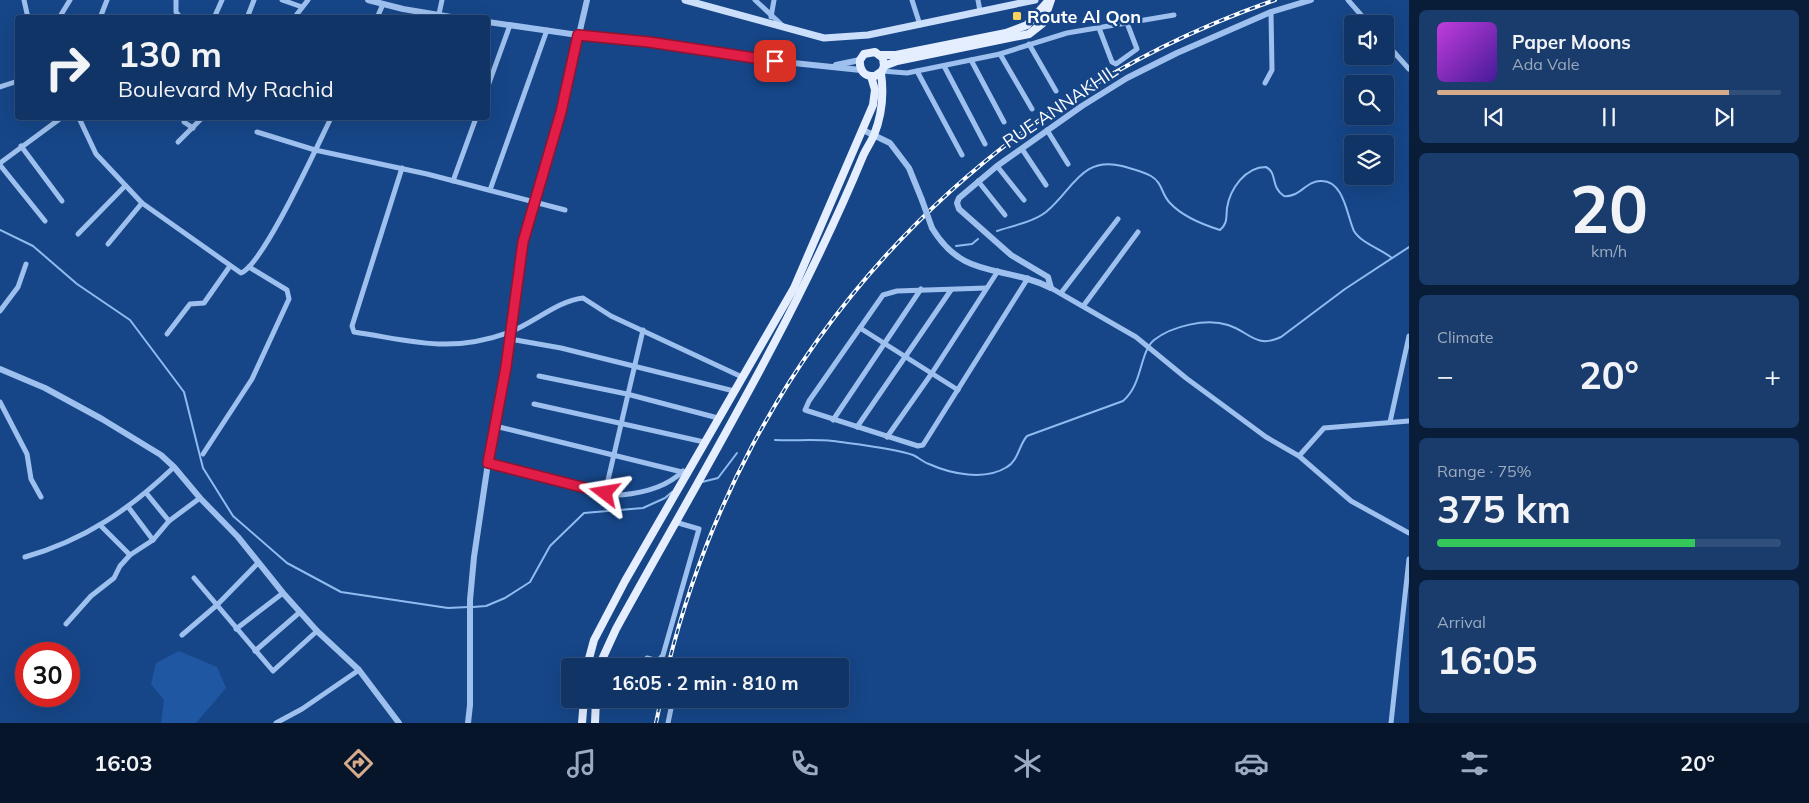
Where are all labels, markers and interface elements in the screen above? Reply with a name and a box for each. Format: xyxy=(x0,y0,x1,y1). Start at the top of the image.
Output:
place label: Route Al Qon xyxy=(1027,5,1141,28)
marker: Route Al Qon xyxy=(1011,10,1023,22)
map controls xyxy=(1344,15,1394,185)
button: sound xyxy=(1344,15,1394,65)
text: Paper Moons xyxy=(1512,30,1631,54)
text: 130 m xyxy=(118,32,222,76)
icon: right xyxy=(35,35,100,100)
pin xyxy=(754,40,796,82)
icon: arrive xyxy=(761,47,789,75)
text: Ada Vale xyxy=(1512,54,1579,74)
street label: RUE ANNAKHIL xyxy=(998,59,1122,153)
text: Boulevard My Rachid xyxy=(118,75,334,103)
button: search xyxy=(1344,75,1394,125)
icon: previous xyxy=(1480,103,1508,131)
icon: pause xyxy=(1595,103,1623,131)
icon: next xyxy=(1710,103,1738,131)
button: layers xyxy=(1344,135,1394,185)
text: 20 xyxy=(1570,168,1648,249)
text: km/h xyxy=(1591,241,1627,261)
text: Climate xyxy=(1437,327,1493,347)
text: 20° xyxy=(1579,351,1639,399)
text: − xyxy=(1437,358,1454,393)
text: + xyxy=(1764,358,1781,393)
text: Range · 75% xyxy=(1437,461,1532,481)
position arrow xyxy=(578,466,630,518)
text: 375 km xyxy=(1437,485,1571,533)
text: Arrival xyxy=(1437,612,1486,632)
text: 16:05 xyxy=(1437,636,1538,684)
speed limit sign: 30 xyxy=(15,642,80,707)
text: 16:05 · 2 min · 810 m xyxy=(611,671,799,695)
icon: directions xyxy=(341,746,376,781)
icon: music xyxy=(564,746,599,781)
icon: phone xyxy=(787,746,822,781)
icon: climate xyxy=(1010,746,1045,781)
icon: car xyxy=(1234,746,1269,781)
icon: filters xyxy=(1457,746,1492,781)
text: 16:03 xyxy=(94,749,152,777)
text: 20° xyxy=(1680,749,1715,777)

